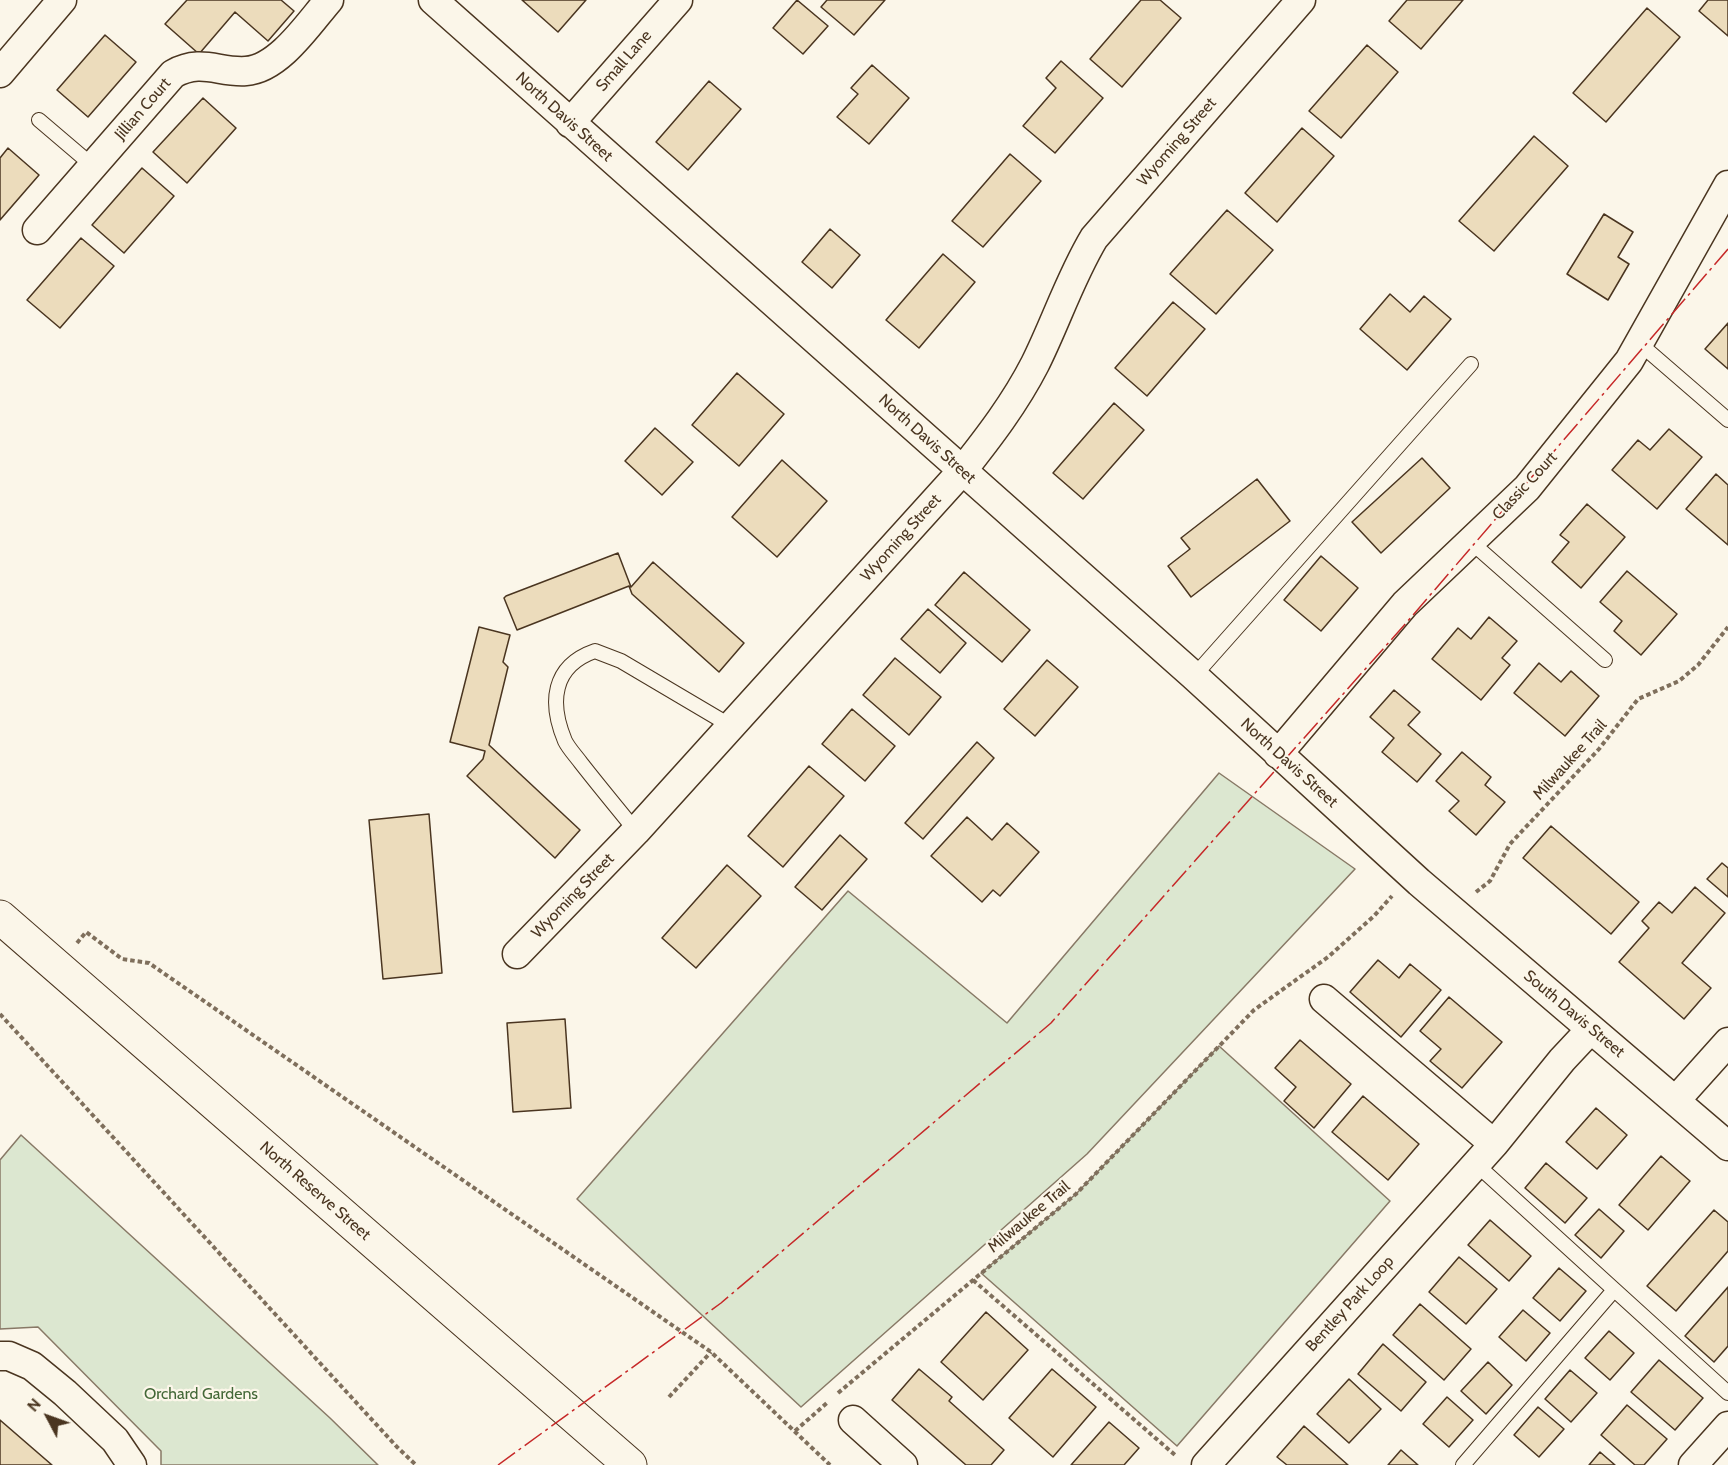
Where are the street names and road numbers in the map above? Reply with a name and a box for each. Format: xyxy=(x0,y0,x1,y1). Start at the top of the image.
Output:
street label: Small Lane xyxy=(592,26,656,96)
street label: North Davis Street xyxy=(511,68,617,166)
street label: Jillian Court xyxy=(111,74,175,144)
street label: Wyoming Street xyxy=(1133,94,1221,190)
street label: North Davis Street xyxy=(874,390,980,488)
street label: Classic Court xyxy=(1489,448,1561,524)
street label: Wyoming Street xyxy=(857,490,945,586)
street label: North Davis Street xyxy=(1236,714,1342,812)
street label: Milwaukee Trail xyxy=(1529,716,1611,804)
street label: Wyoming Street xyxy=(528,849,618,943)
street label: South Davis Street xyxy=(1520,966,1628,1062)
street label: North Reserve Street xyxy=(256,1138,374,1244)
street label: Milwaukee Trail xyxy=(984,1177,1074,1257)
street label: Bentley Park Loop xyxy=(1302,1252,1398,1356)

